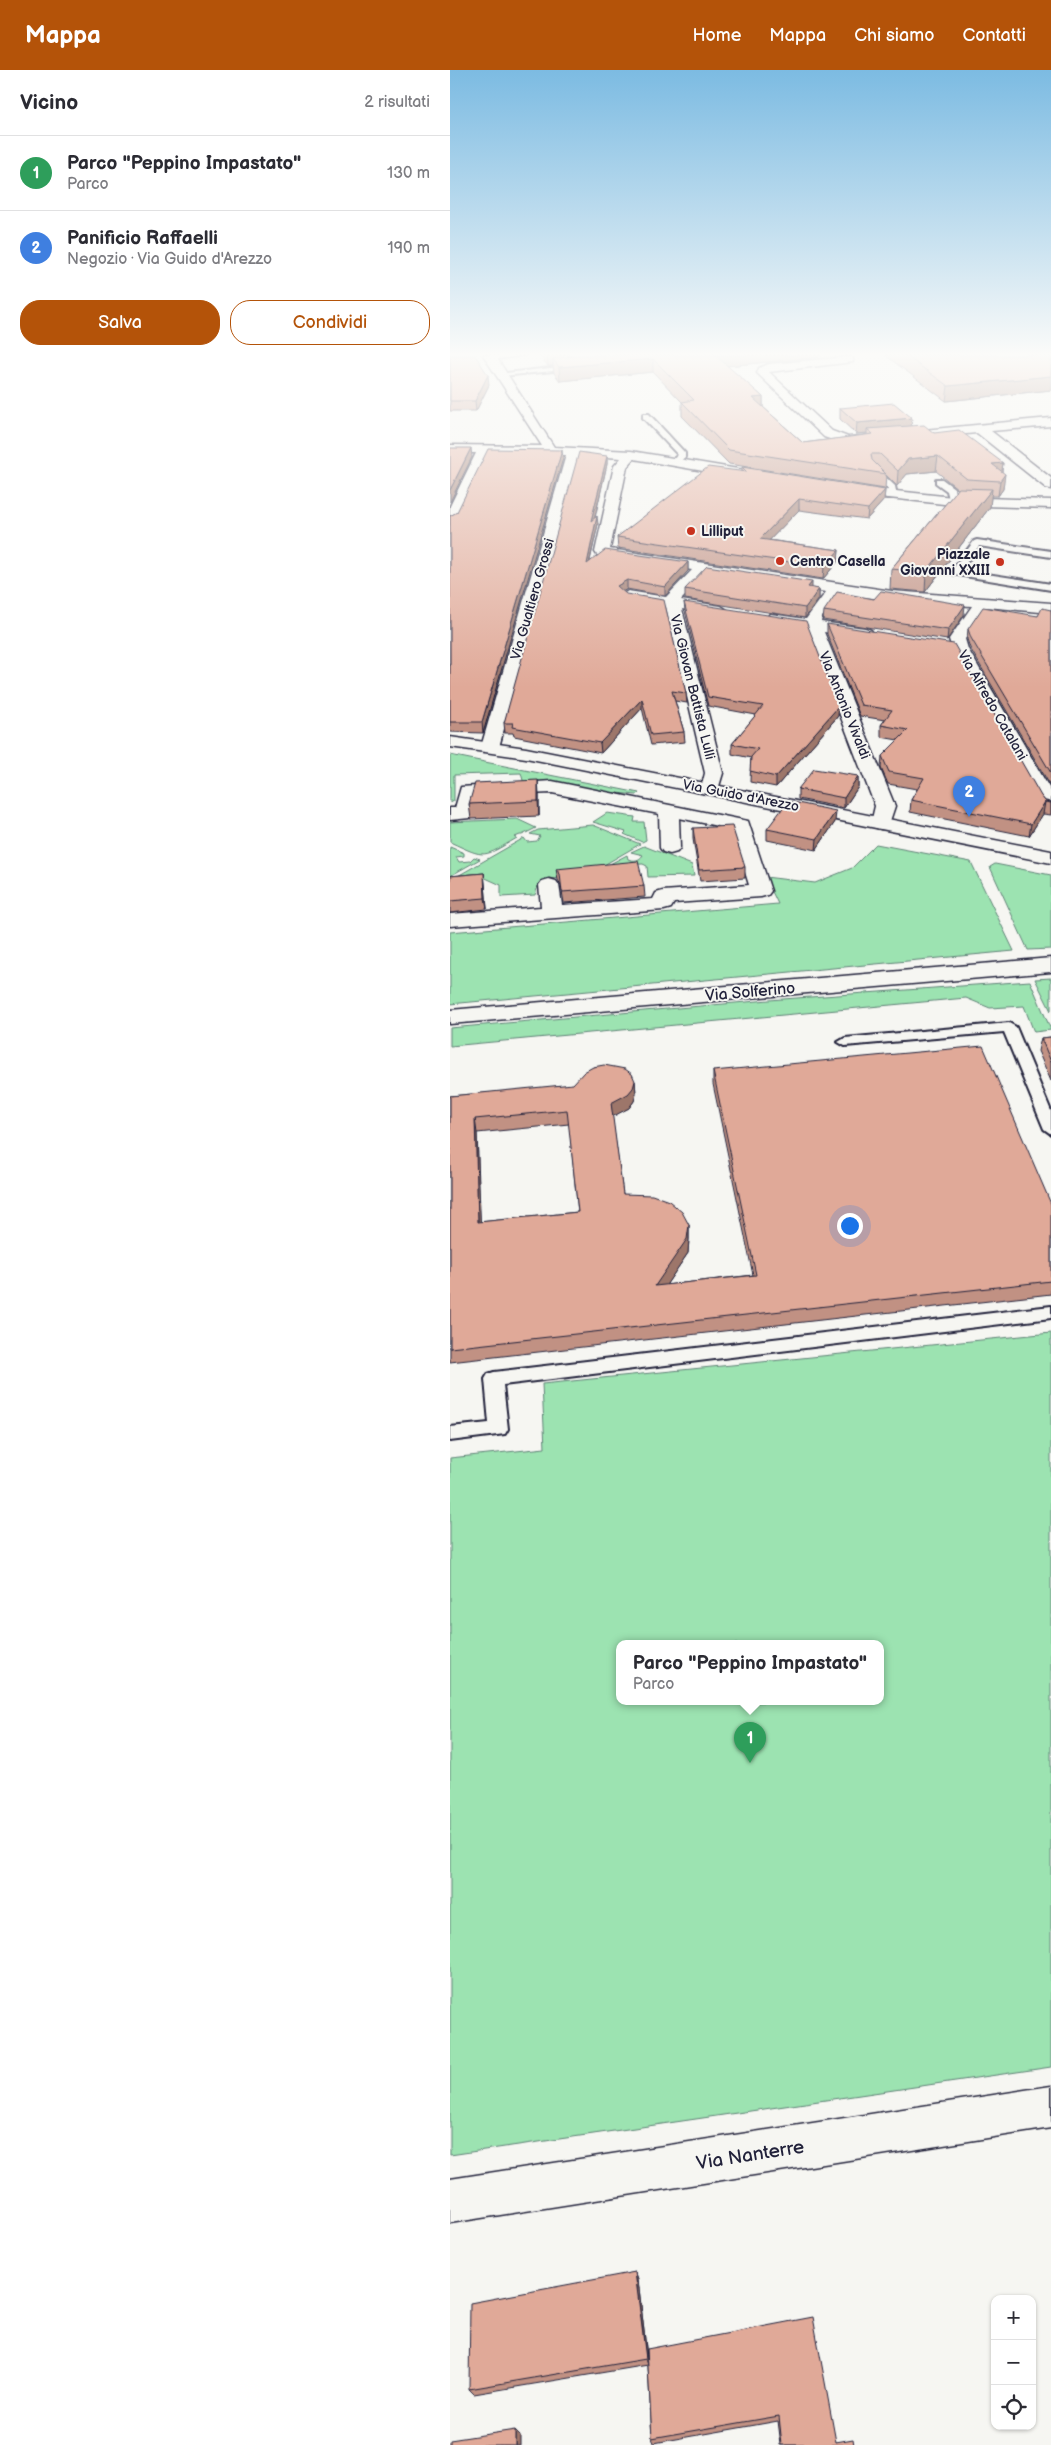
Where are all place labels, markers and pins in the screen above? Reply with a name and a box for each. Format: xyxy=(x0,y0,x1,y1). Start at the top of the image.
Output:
place label: Lilliput xyxy=(701,523,744,540)
marker: Lilliput xyxy=(685,525,697,537)
place label: Piazzale Giovanni XXIII xyxy=(900,546,990,579)
place label: Centro Casella xyxy=(790,553,885,570)
marker: Centro Casella xyxy=(774,555,786,567)
marker: Piazzale Giovanni XXIII xyxy=(994,556,1006,568)
pin: 2 xyxy=(953,776,985,817)
pin: 1 xyxy=(734,1722,766,1763)

